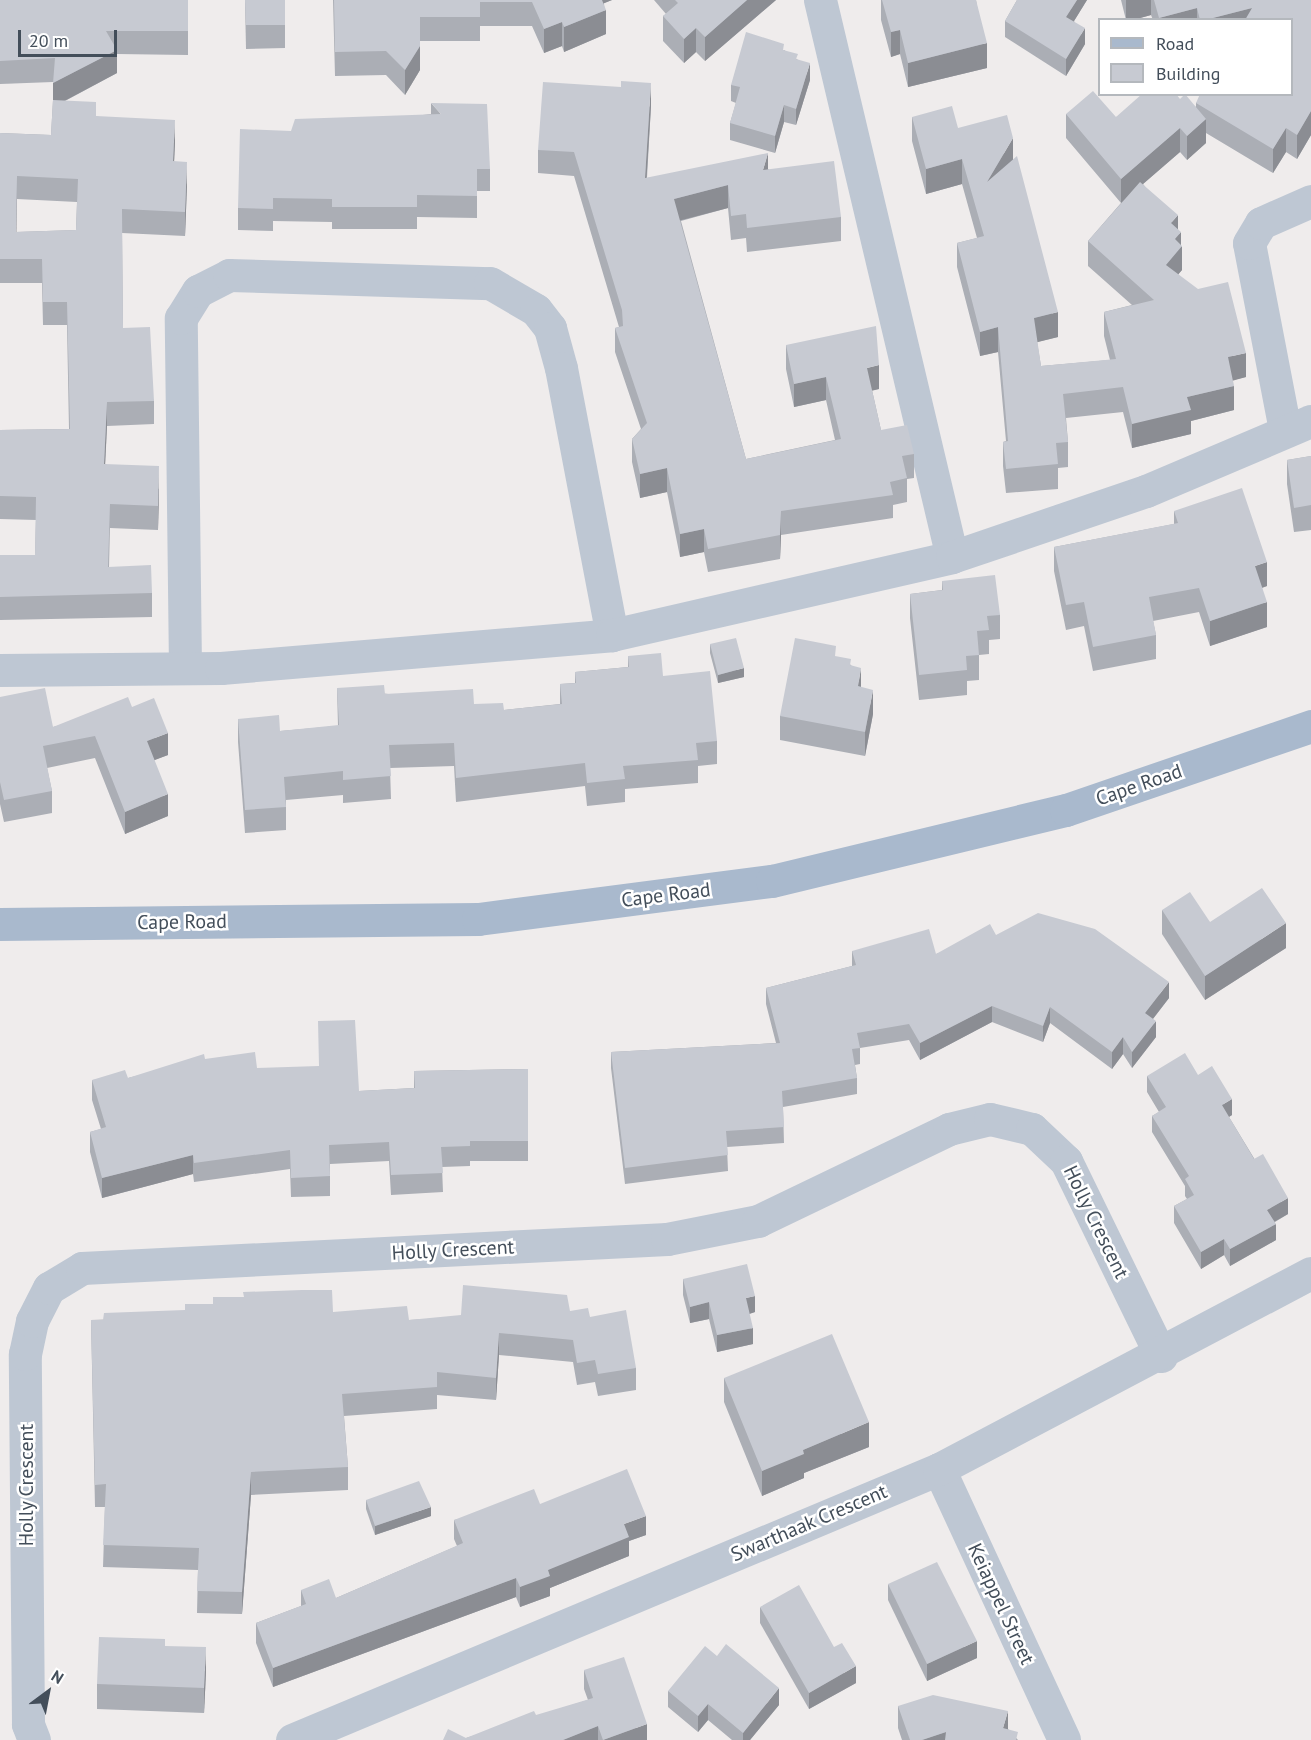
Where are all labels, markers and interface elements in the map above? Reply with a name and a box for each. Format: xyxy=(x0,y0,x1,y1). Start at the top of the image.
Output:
scale bar xyxy=(21,18,120,56)
legend xyxy=(1098,18,1293,96)
text: 20 m xyxy=(29,29,68,52)
text: Road xyxy=(1156,32,1194,55)
text: Building xyxy=(1156,62,1220,85)
street label: Cape Road xyxy=(1093,759,1185,811)
street label: Cape Road xyxy=(620,878,712,912)
street label: Cape Road xyxy=(137,909,227,935)
street label: Holly Crescent xyxy=(1058,1161,1134,1283)
street label: Holly Crescent xyxy=(391,1235,515,1265)
street label: Holly Crescent xyxy=(14,1423,38,1547)
street label: Swarthaak Crescent xyxy=(727,1479,891,1567)
street label: Keiappel Street xyxy=(962,1540,1040,1668)
north arrow xyxy=(18,1662,78,1722)
text: N xyxy=(48,1665,67,1688)

